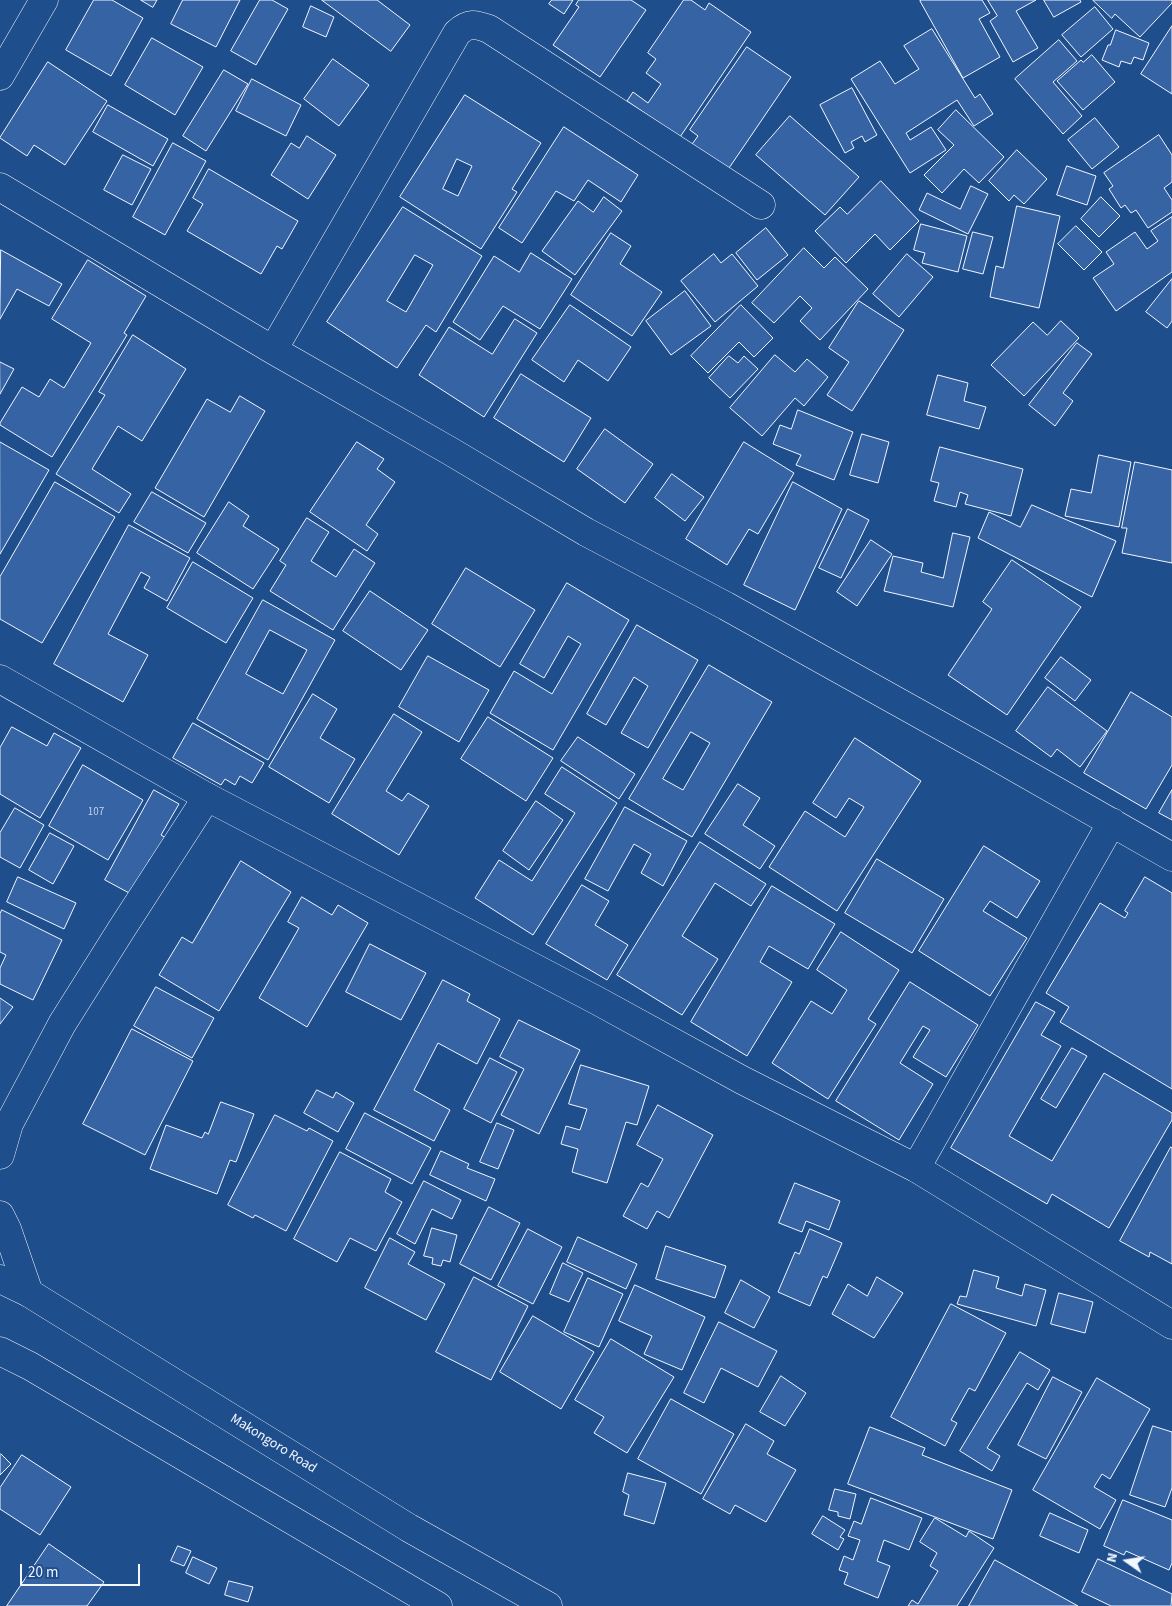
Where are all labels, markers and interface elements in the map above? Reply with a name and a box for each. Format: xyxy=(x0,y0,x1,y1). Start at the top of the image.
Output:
house number: 107 xyxy=(88,806,104,820)
street label: Makongoro Road xyxy=(227,1411,319,1477)
north arrow xyxy=(1102,1536,1152,1586)
text: N xyxy=(1102,1551,1123,1564)
scale bar xyxy=(22,1554,142,1586)
text: 20 m xyxy=(28,1562,58,1583)

